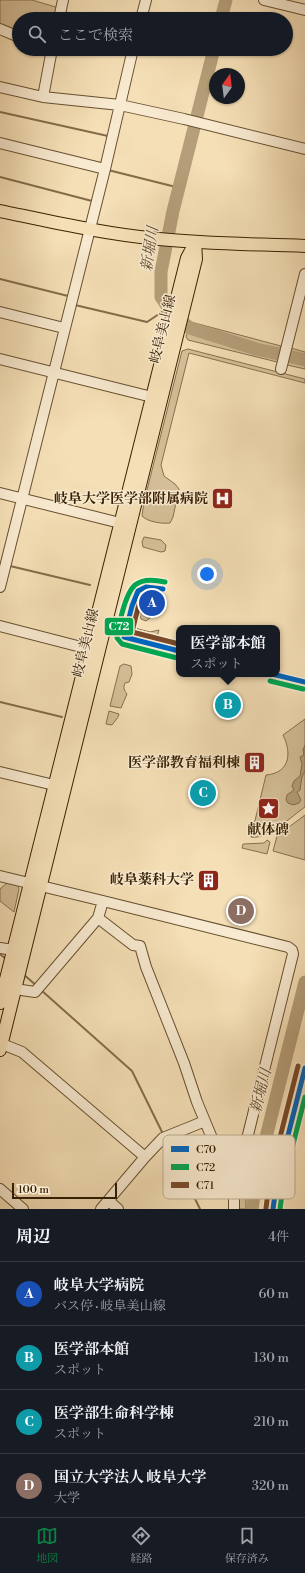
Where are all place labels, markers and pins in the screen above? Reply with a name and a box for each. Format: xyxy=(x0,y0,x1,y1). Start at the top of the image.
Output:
hospital icon: 岐阜大学医学部附属病院 xyxy=(210,486,236,512)
place label: 岐阜大学医学部附属病院 xyxy=(54,490,208,508)
pin: A xyxy=(139,588,165,618)
pin: B xyxy=(215,690,241,720)
building icon: 医学部教育福利棟 xyxy=(242,750,268,776)
place label: 医学部教育福利棟 xyxy=(128,754,240,772)
pin: C xyxy=(190,778,216,808)
place icon: 献体碑 xyxy=(255,795,281,821)
place label: 献体碑 xyxy=(247,821,289,839)
building icon: 岐阜薬科大学 xyxy=(196,867,222,893)
place label: 岐阜薬科大学 xyxy=(110,871,194,889)
pin: D xyxy=(228,896,254,926)

